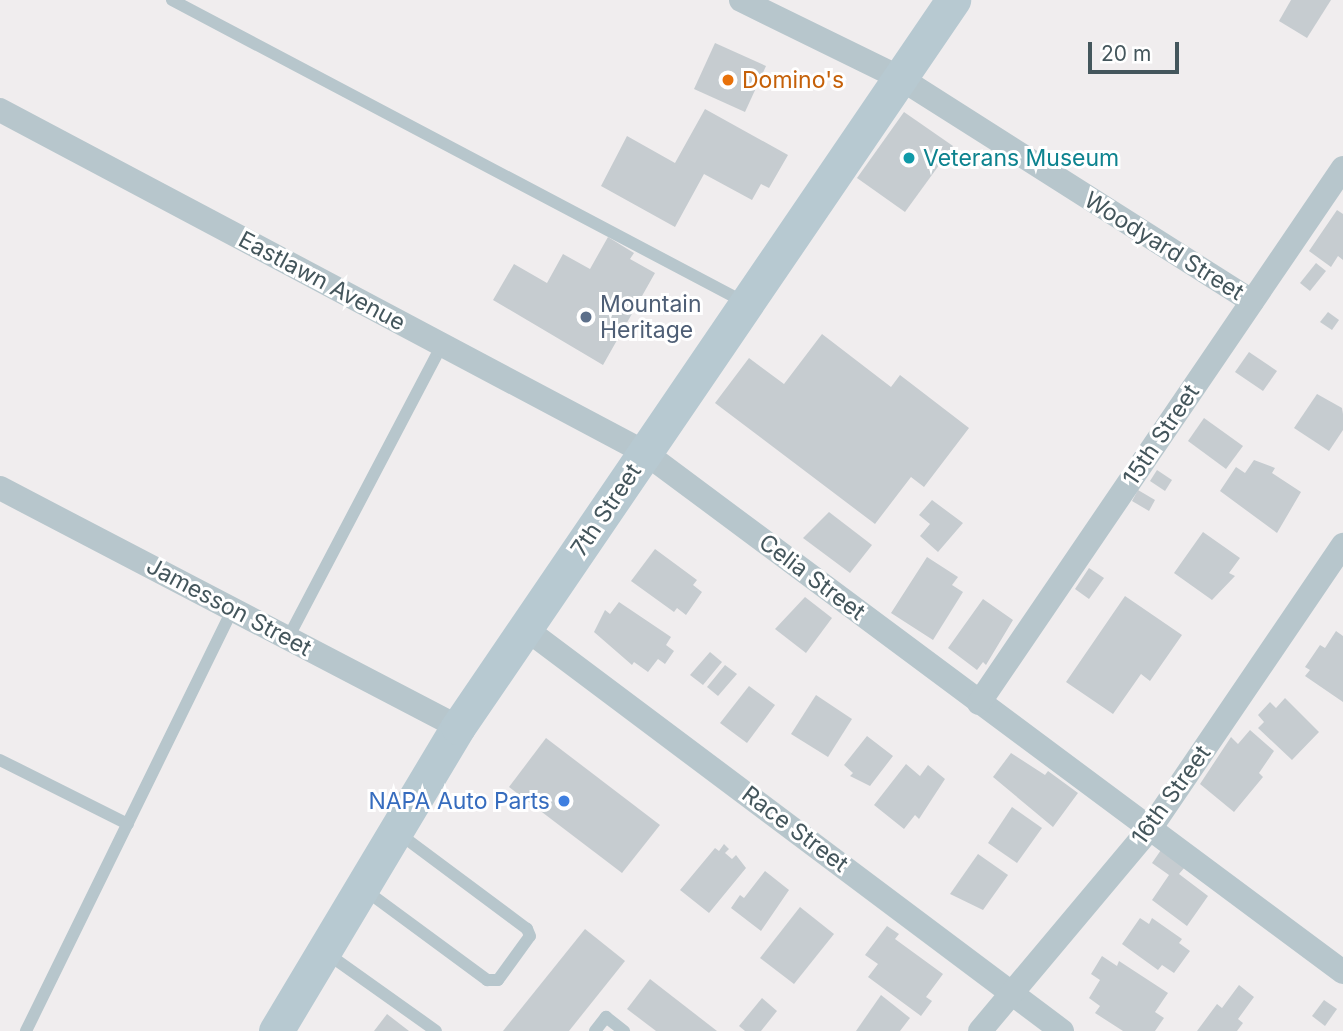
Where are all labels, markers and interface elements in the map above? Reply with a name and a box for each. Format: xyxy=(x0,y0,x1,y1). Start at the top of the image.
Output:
scale bar xyxy=(1091,28,1182,72)
text: 20 m xyxy=(1101,41,1151,66)
place label: Domino's xyxy=(742,66,844,94)
marker: Domino's xyxy=(720,72,736,88)
place label: Veterans Museum xyxy=(923,144,1119,172)
marker: Veterans Museum xyxy=(901,150,917,166)
street label: Woodyard Street xyxy=(1079,186,1249,306)
street label: Eastlawn Avenue xyxy=(234,225,410,337)
place label: Mountain Heritage xyxy=(600,290,701,344)
marker: Mountain Heritage xyxy=(578,309,594,325)
street label: 15th Street xyxy=(1117,379,1205,491)
street label: 7th Street xyxy=(565,459,647,561)
street label: Celia Street xyxy=(754,528,870,626)
street label: Jamesson Street xyxy=(142,552,316,662)
street label: 16th Street xyxy=(1126,740,1216,850)
street label: Race Street xyxy=(737,780,853,878)
place label: NAPA Auto Parts xyxy=(368,787,550,815)
marker: NAPA Auto Parts xyxy=(556,793,572,809)

